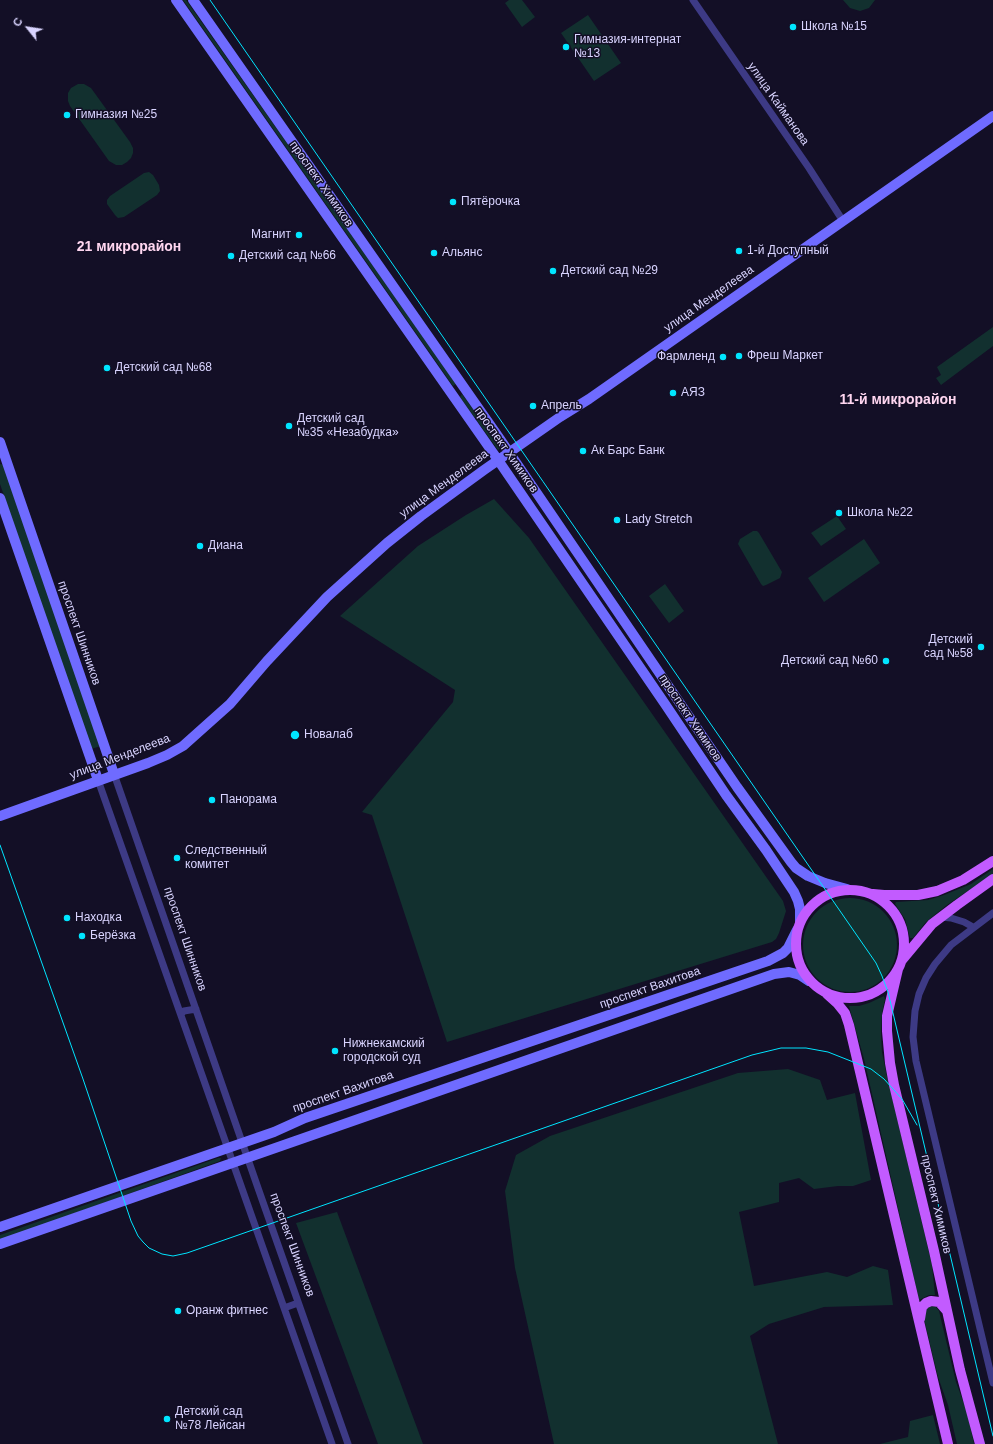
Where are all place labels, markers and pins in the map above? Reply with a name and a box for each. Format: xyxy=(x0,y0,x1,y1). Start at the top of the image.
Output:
place label: Школа №15 xyxy=(801,20,867,34)
marker: Школа №15 xyxy=(788,22,798,32)
place label: Гимназия-интернат №13 xyxy=(574,33,681,61)
marker: Гимназия-интернат №13 xyxy=(561,42,571,52)
place label: Гимназия №25 xyxy=(75,108,157,122)
marker: Гимназия №25 xyxy=(62,110,72,120)
place label: Пятёрочка xyxy=(461,195,520,209)
marker: Пятёрочка xyxy=(448,197,458,207)
place label: Магнит xyxy=(251,228,291,242)
marker: Магнит xyxy=(294,230,304,240)
place label: 1-й Доступный xyxy=(747,244,829,258)
place label: Альянс xyxy=(442,246,482,260)
marker: 1-й Доступный xyxy=(734,246,744,256)
marker: Альянс xyxy=(429,248,439,258)
place label: Детский сад №66 xyxy=(239,249,336,263)
marker: Детский сад №66 xyxy=(226,251,236,261)
place label: Детский сад №29 xyxy=(561,264,658,278)
marker: Детский сад №29 xyxy=(548,266,558,276)
place label: Фреш Маркет xyxy=(747,349,823,363)
place label: Фармленд xyxy=(657,350,715,364)
marker: Фреш Маркет xyxy=(734,351,744,361)
marker: Фармленд xyxy=(718,352,728,362)
place label: Детский сад №68 xyxy=(115,361,212,375)
marker: Детский сад №68 xyxy=(102,363,112,373)
place label: АЯЗ xyxy=(681,386,705,400)
marker: АЯЗ xyxy=(668,388,678,398)
place label: Апрель xyxy=(541,399,582,413)
marker: Апрель xyxy=(528,401,538,411)
place label: Детский сад №35 «Незабудка» xyxy=(297,412,399,440)
marker: Детский сад №35 «Незабудка» xyxy=(284,421,294,431)
place label: Ак Барс Банк xyxy=(591,444,665,458)
marker: Ак Барс Банк xyxy=(578,446,588,456)
place label: Школа №22 xyxy=(847,506,913,520)
marker: Школа №22 xyxy=(834,508,844,518)
place label: Lady Stretch xyxy=(625,513,692,527)
marker: Lady Stretch xyxy=(612,515,622,525)
place label: Диана xyxy=(208,539,243,553)
marker: Диана xyxy=(195,541,205,551)
place label: Детский сад №58 xyxy=(924,633,973,661)
marker: Детский сад №58 xyxy=(976,642,986,652)
place label: Детский сад №60 xyxy=(781,654,878,668)
marker: Детский сад №60 xyxy=(881,656,891,666)
place label: Новалаб xyxy=(304,728,353,742)
marker: Новалаб xyxy=(289,729,301,741)
place label: Панорама xyxy=(220,793,277,807)
marker: Панорама xyxy=(207,795,217,805)
place label: Следственный комитет xyxy=(185,844,267,872)
marker: Следственный комитет xyxy=(172,853,182,863)
place label: Находка xyxy=(75,911,122,925)
marker: Находка xyxy=(62,913,72,923)
place label: Берёзка xyxy=(90,929,136,943)
marker: Берёзка xyxy=(77,931,87,941)
place label: Нижнекамский городской суд xyxy=(343,1037,425,1065)
marker: Нижнекамский городской суд xyxy=(330,1046,340,1056)
place label: Оранж фитнес xyxy=(186,1304,268,1318)
marker: Оранж фитнес xyxy=(173,1306,183,1316)
place label: Детский сад №78 Лейсан xyxy=(175,1405,245,1433)
marker: Детский сад №78 Лейсан xyxy=(162,1414,172,1424)

